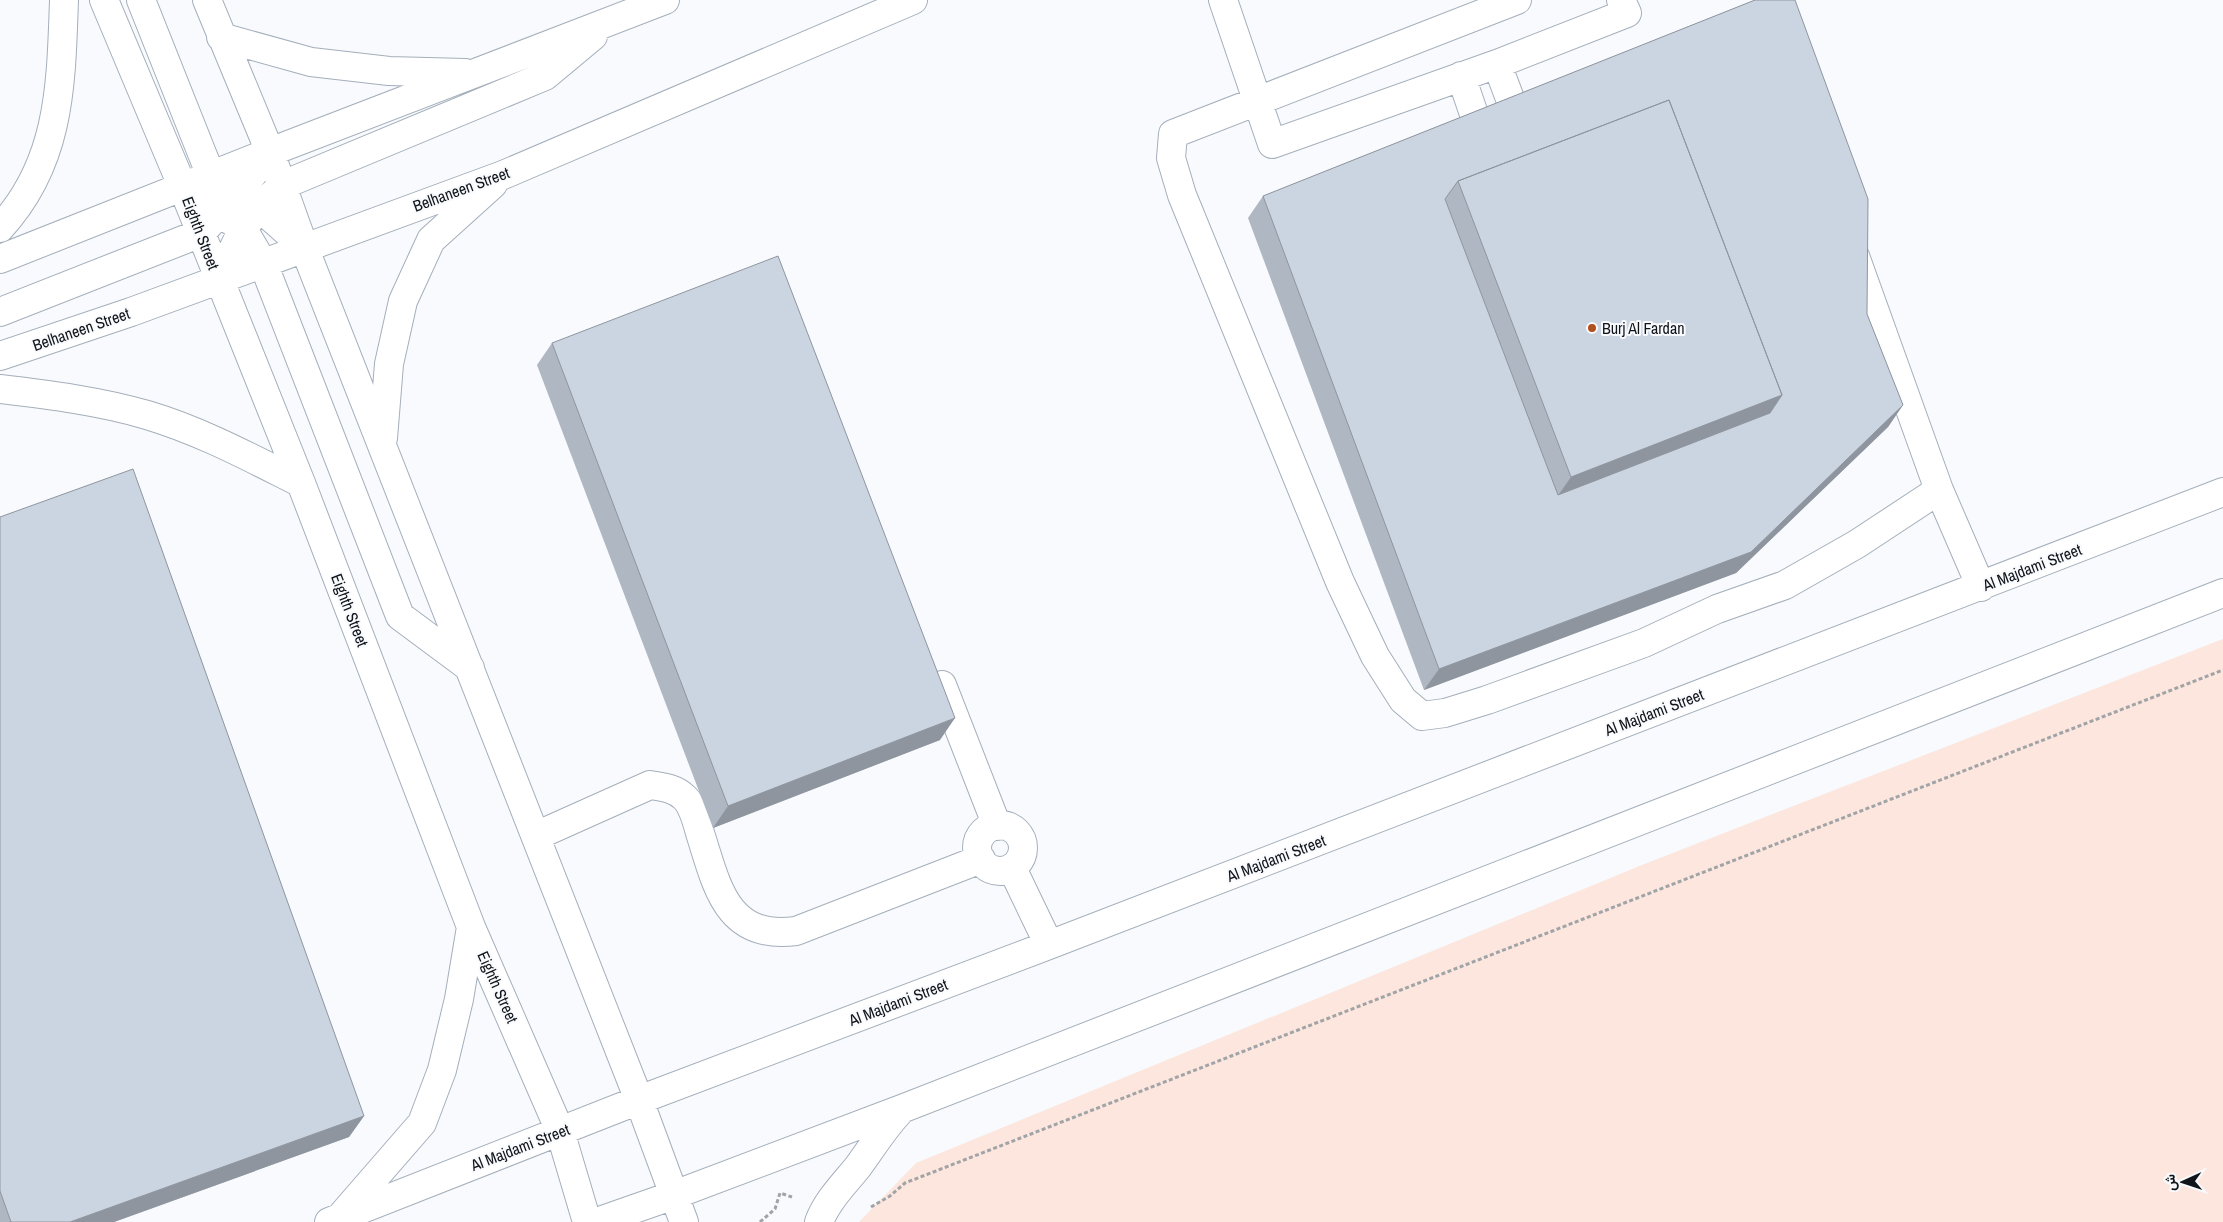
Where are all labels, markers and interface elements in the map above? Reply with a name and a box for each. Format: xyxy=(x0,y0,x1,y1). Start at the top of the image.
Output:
street label: Belhaneen Street xyxy=(410,161,513,217)
street label: Eighth Street xyxy=(177,193,225,273)
street label: Belhaneen Street xyxy=(29,302,133,356)
place label: Burj Al Fardan xyxy=(1602,317,1685,339)
marker: Burj Al Fardan xyxy=(1586,322,1598,334)
street label: Al Majdami Street xyxy=(1978,538,2085,596)
street label: Eighth Street xyxy=(326,570,374,650)
street label: Al Majdami Street xyxy=(1600,683,1707,741)
street label: Al Majdami Street xyxy=(1222,829,1329,887)
street label: Eighth Street xyxy=(472,948,524,1027)
street label: Al Majdami Street xyxy=(844,973,951,1031)
street label: Al Majdami Street xyxy=(466,1118,573,1176)
north arrow xyxy=(2158,1157,2208,1207)
text: ش xyxy=(2161,1174,2179,1192)

